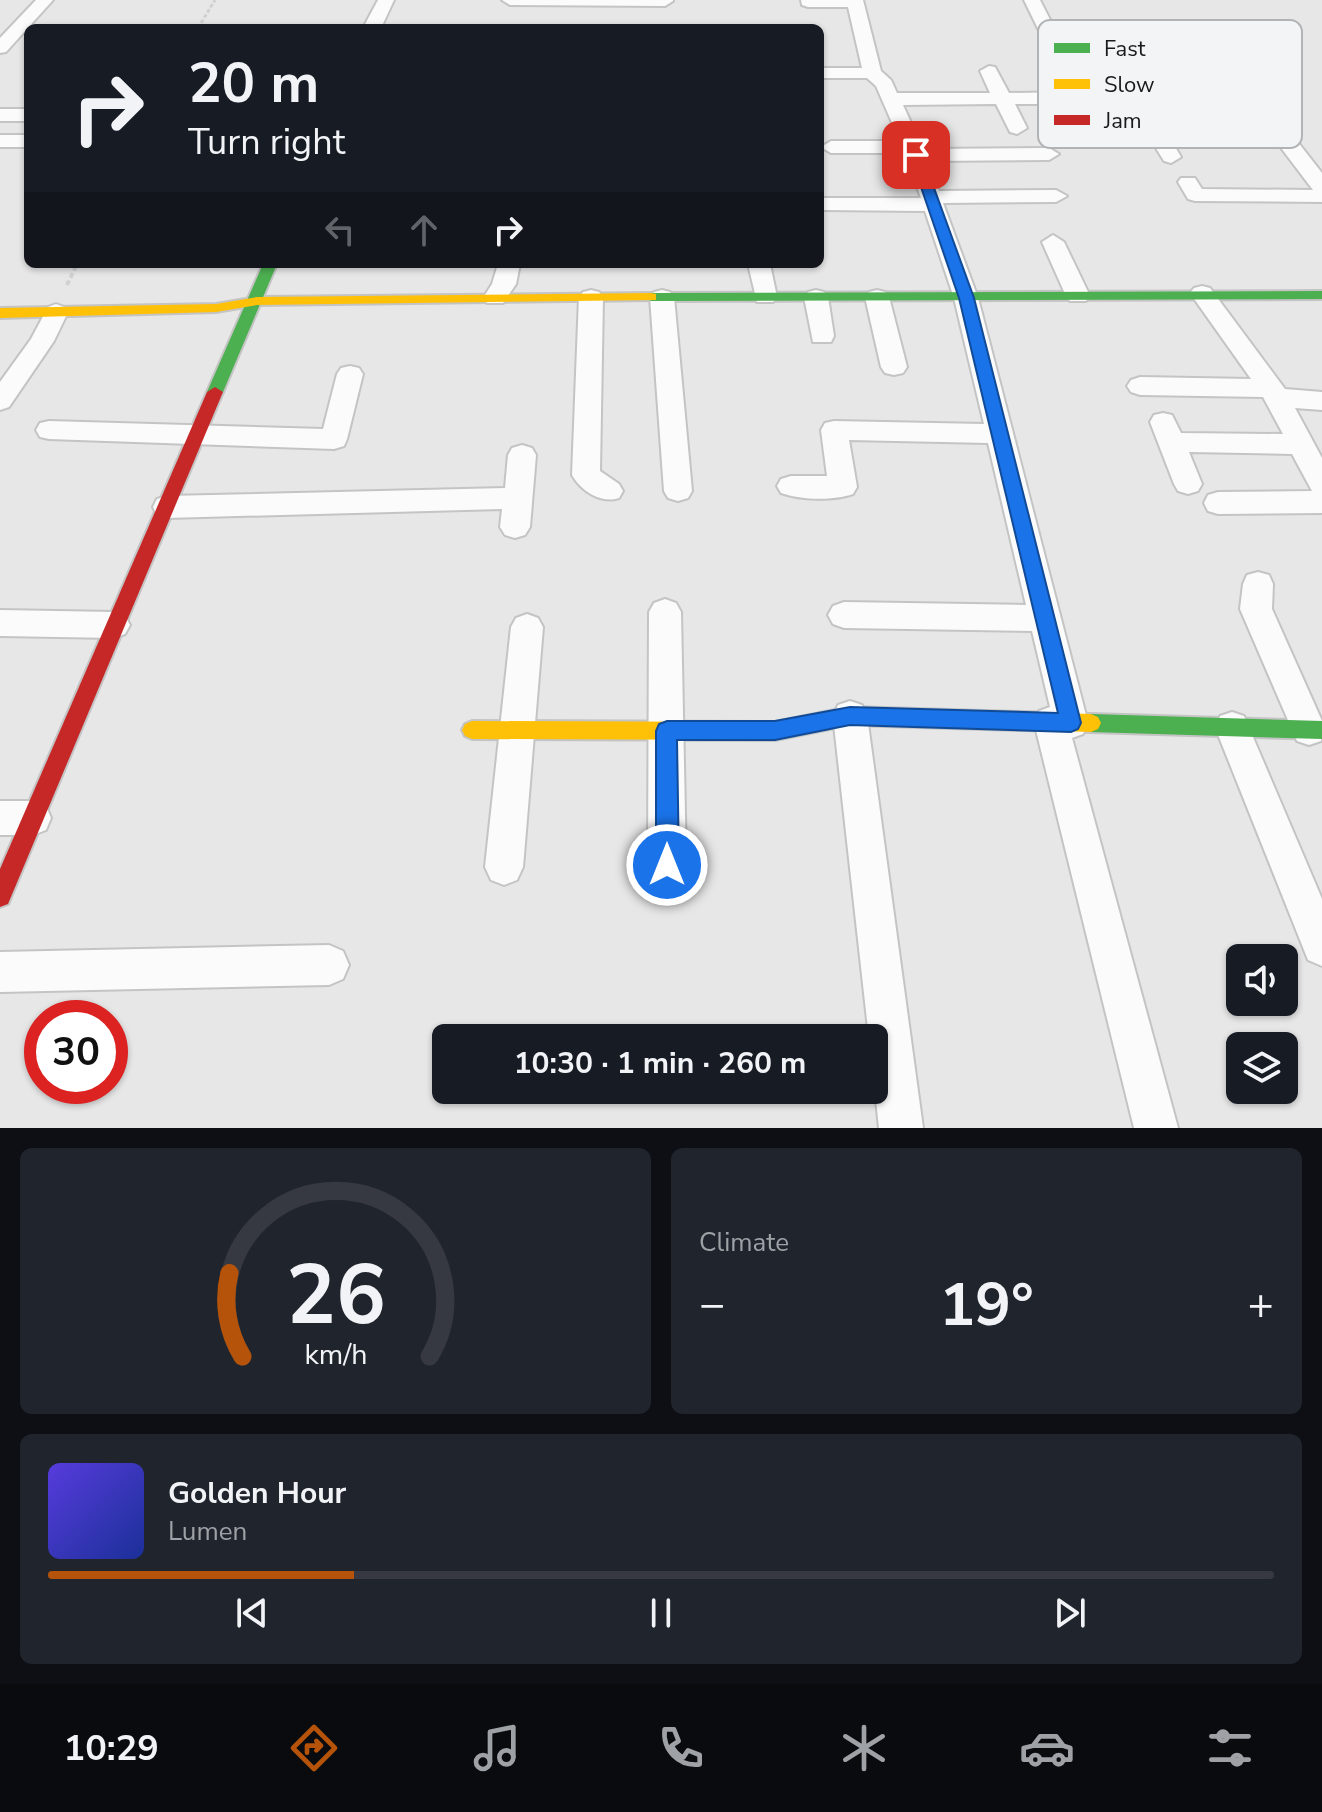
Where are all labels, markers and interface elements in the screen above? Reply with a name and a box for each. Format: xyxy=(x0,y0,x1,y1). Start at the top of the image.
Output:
legend xyxy=(1038,20,1302,148)
text: Fast xyxy=(1104,34,1146,64)
text: 20 m xyxy=(188,45,319,122)
icon: right xyxy=(56,56,160,160)
text: Slow xyxy=(1104,70,1155,100)
text: Jam xyxy=(1103,106,1142,136)
text: Turn right xyxy=(188,118,345,167)
pin xyxy=(882,121,950,189)
icon: arrive xyxy=(894,133,938,177)
icon: left xyxy=(318,208,362,252)
icon: ahead xyxy=(402,208,446,252)
icon: right xyxy=(486,208,530,252)
position arrow xyxy=(625,823,709,907)
map controls xyxy=(1226,944,1298,1104)
button: sound xyxy=(1226,944,1298,1016)
speed limit sign: 30 xyxy=(24,1000,128,1104)
button: layers xyxy=(1226,1032,1298,1104)
text: 10:30 · 1 min · 260 m xyxy=(514,1043,806,1084)
text: Climate xyxy=(699,1225,789,1260)
text: 26 xyxy=(286,1239,385,1352)
text: 19° xyxy=(939,1264,1034,1346)
text: − xyxy=(699,1275,725,1335)
text: + xyxy=(1248,1275,1274,1335)
text: km/h xyxy=(304,1335,367,1374)
text: Golden Hour xyxy=(168,1473,346,1514)
text: Lumen xyxy=(168,1514,247,1549)
icon: previous xyxy=(230,1591,274,1635)
icon: pause xyxy=(639,1591,683,1635)
icon: next xyxy=(1048,1591,1092,1635)
icon: directions xyxy=(286,1720,342,1776)
icon: music xyxy=(469,1720,525,1776)
icon: phone xyxy=(653,1720,709,1776)
icon: climate xyxy=(836,1720,892,1776)
icon: car xyxy=(1019,1720,1075,1776)
icon: filters xyxy=(1202,1720,1258,1776)
text: 10:29 xyxy=(64,1724,159,1773)

